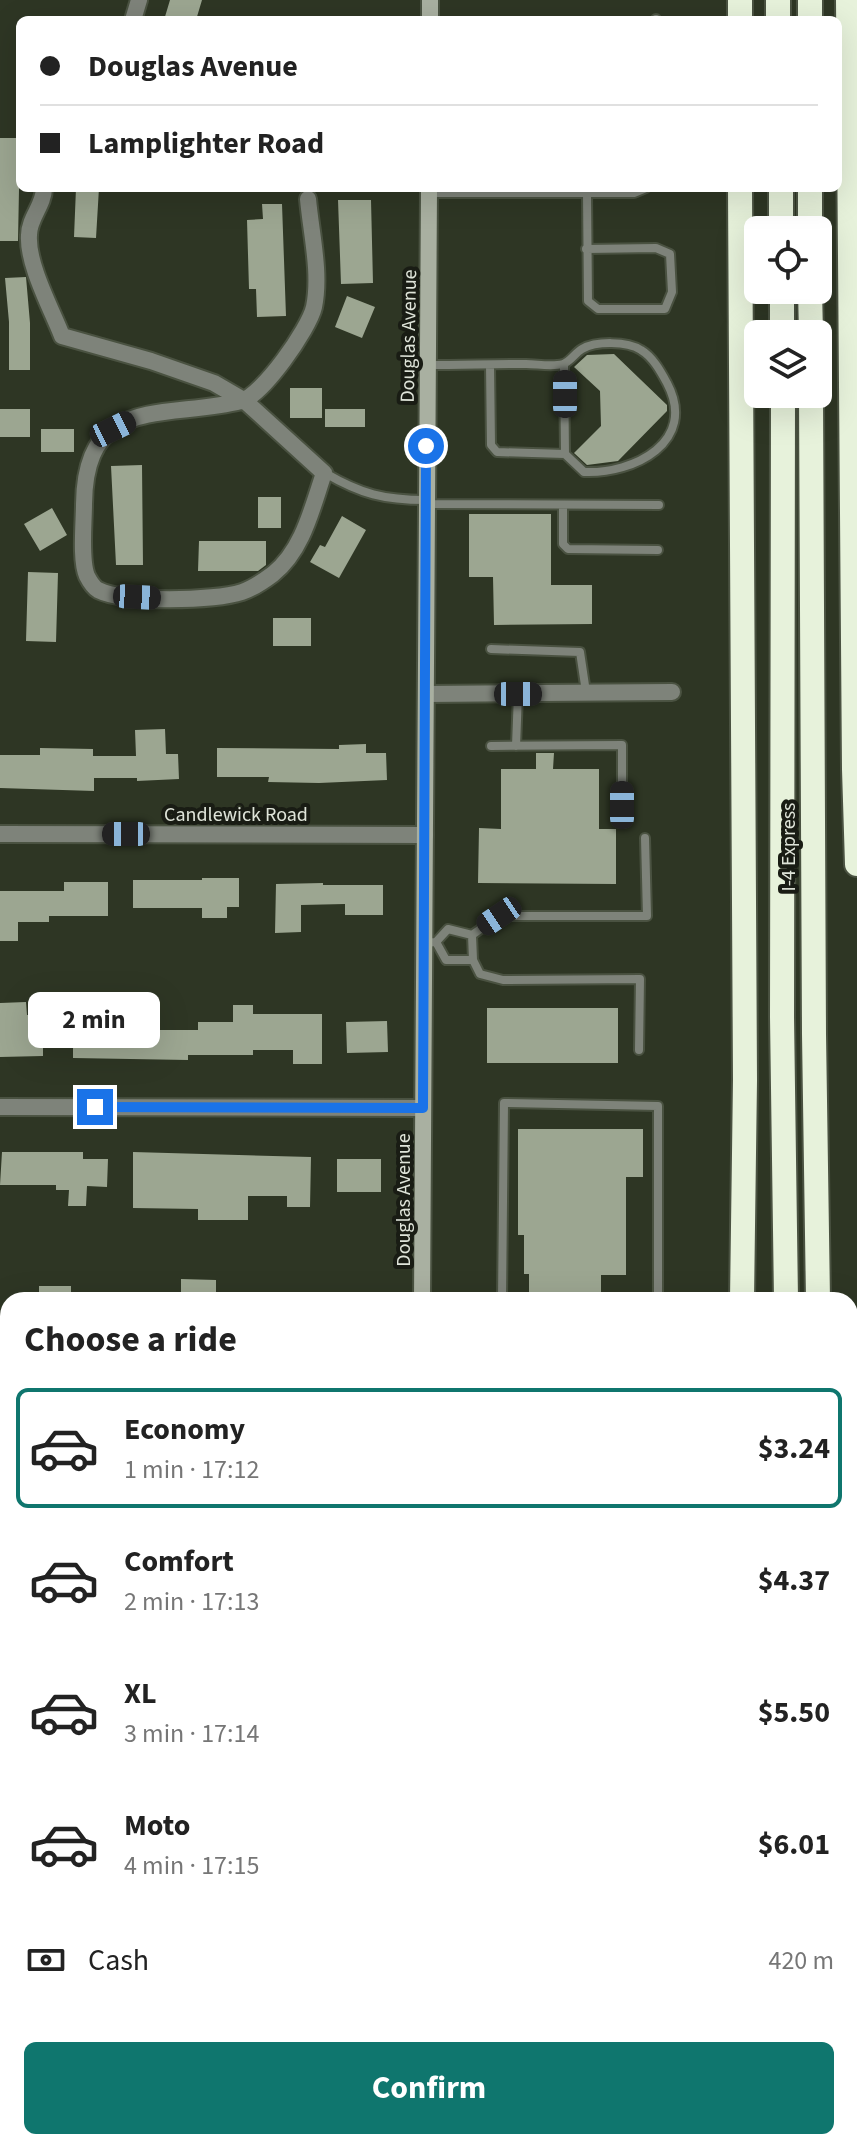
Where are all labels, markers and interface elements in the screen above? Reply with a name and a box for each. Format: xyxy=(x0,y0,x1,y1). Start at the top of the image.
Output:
text: Douglas Avenue xyxy=(88,45,298,88)
text: Lamplighter Road xyxy=(88,122,324,165)
map controls xyxy=(744,216,832,408)
button: locate xyxy=(744,216,832,304)
street label: Douglas Avenue xyxy=(394,269,424,403)
button: layers xyxy=(744,320,832,408)
car xyxy=(553,370,577,418)
car xyxy=(86,408,140,450)
route start xyxy=(408,428,444,464)
car xyxy=(112,584,162,610)
car xyxy=(494,682,542,706)
car xyxy=(610,781,634,829)
street label: Candlewick Road xyxy=(164,801,308,829)
street label: I-4 Express xyxy=(775,803,803,891)
car xyxy=(102,822,150,846)
car xyxy=(472,893,526,939)
callout: 2 min xyxy=(29,991,161,1047)
text: 2 min xyxy=(62,1001,126,1038)
route end xyxy=(77,1089,113,1125)
street label: Douglas Avenue xyxy=(390,1133,418,1267)
text: Choose a ride xyxy=(24,1314,237,1365)
text: Economy xyxy=(124,1408,245,1451)
icon: car xyxy=(28,1412,100,1484)
text: $3.24 xyxy=(758,1427,830,1470)
text: 1 min · 17:12 xyxy=(124,1451,259,1488)
text: Comfort xyxy=(124,1540,234,1583)
icon: car xyxy=(28,1544,100,1616)
text: $4.37 xyxy=(758,1559,830,1602)
text: 2 min · 17:13 xyxy=(124,1583,259,1620)
text: XL xyxy=(124,1672,157,1715)
icon: car xyxy=(28,1676,100,1748)
text: $5.50 xyxy=(758,1691,830,1734)
text: 3 min · 17:14 xyxy=(124,1715,259,1752)
text: Moto xyxy=(124,1804,190,1847)
icon: car xyxy=(28,1808,100,1880)
text: $6.01 xyxy=(758,1823,830,1866)
text: 4 min · 17:15 xyxy=(124,1847,259,1884)
icon: cash xyxy=(24,1938,68,1982)
text: Cash xyxy=(88,1939,149,1982)
text: 420 m xyxy=(768,1942,834,1979)
button: Confirm xyxy=(24,2042,834,2134)

